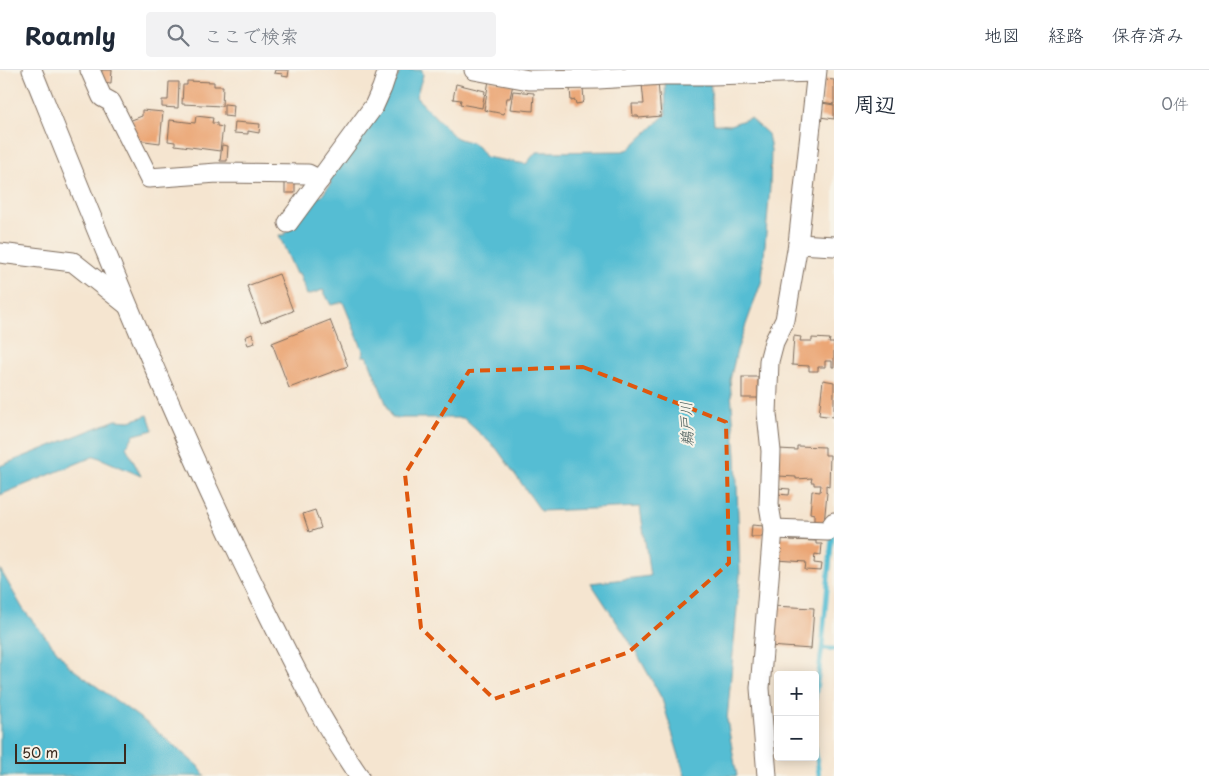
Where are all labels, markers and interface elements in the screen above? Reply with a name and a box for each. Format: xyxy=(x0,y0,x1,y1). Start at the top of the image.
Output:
search box xyxy=(146,12,496,57)
text: Roamly xyxy=(25,17,116,53)
icon: search xyxy=(164,21,192,49)
text: ここで検索 xyxy=(204,21,299,49)
text: 地図 xyxy=(984,21,1020,48)
text: 経路 xyxy=(1048,21,1084,48)
text: 保存済み xyxy=(1112,21,1184,48)
text: 周辺 xyxy=(854,87,896,119)
text: 0件 xyxy=(1161,91,1189,115)
water label: 鵜戸川 xyxy=(673,401,698,447)
map controls xyxy=(774,671,819,761)
button: + xyxy=(774,671,819,716)
button: − xyxy=(774,716,819,761)
scale bar xyxy=(15,741,126,764)
text: 50 m xyxy=(22,742,58,763)

